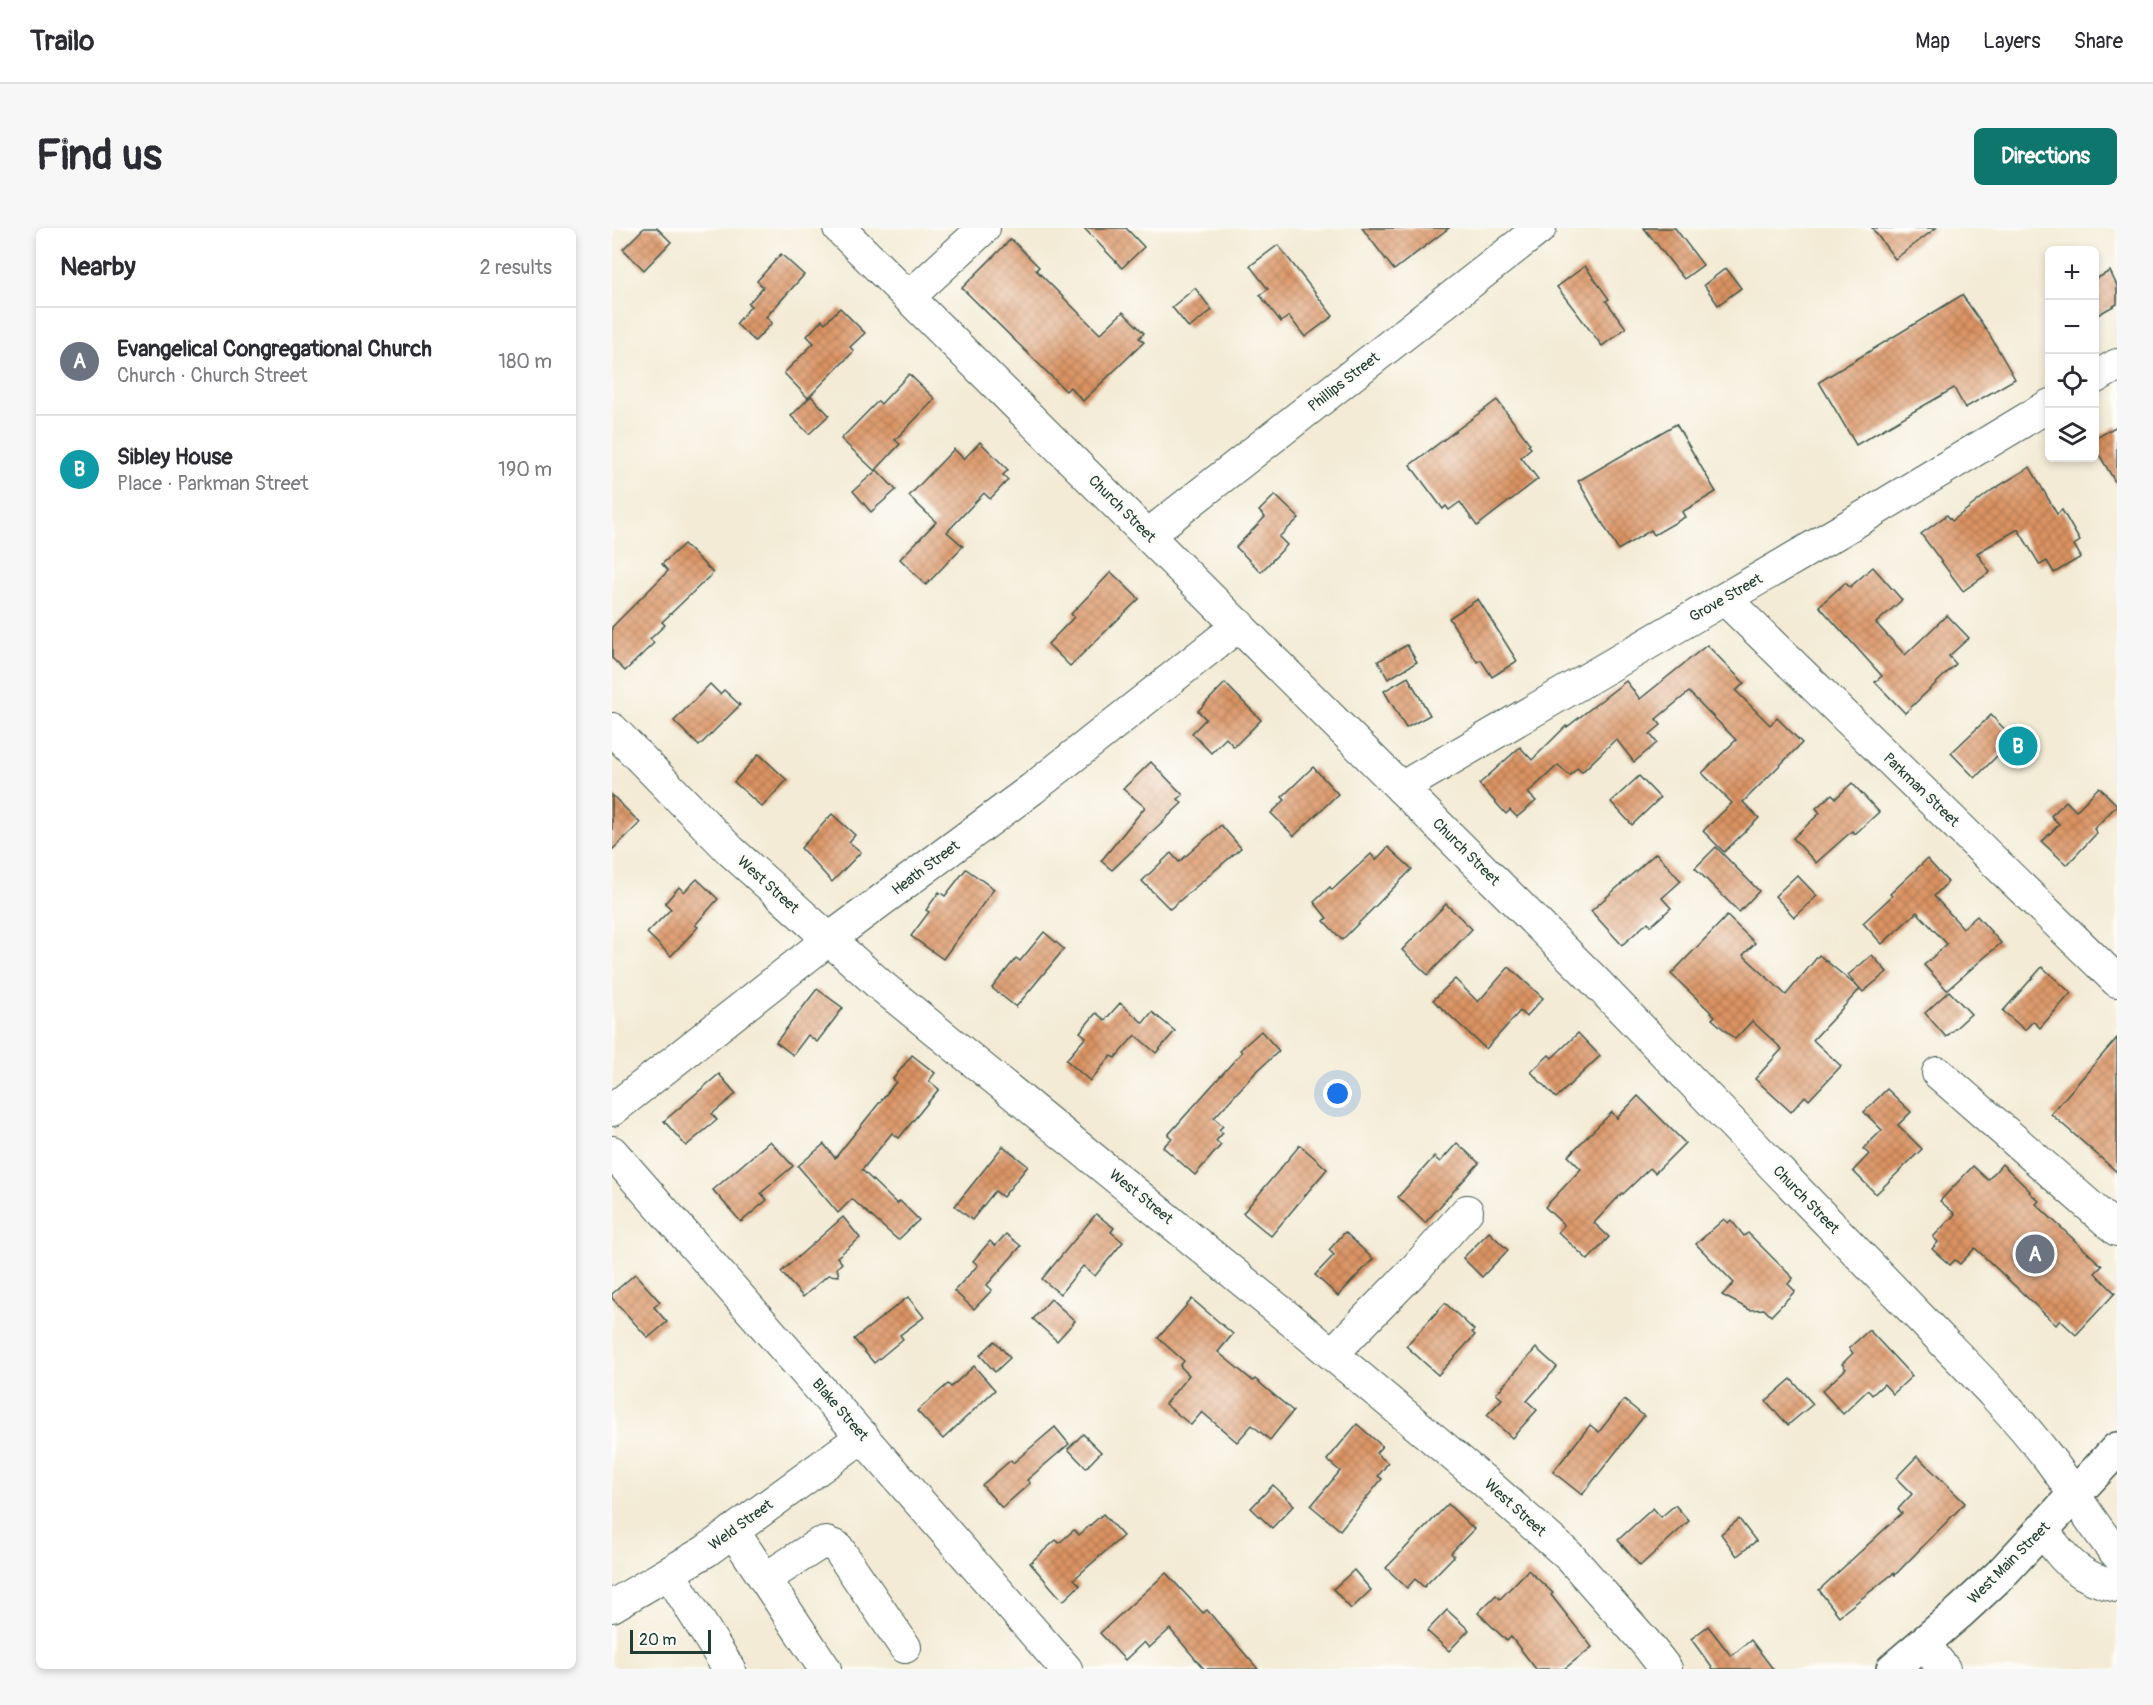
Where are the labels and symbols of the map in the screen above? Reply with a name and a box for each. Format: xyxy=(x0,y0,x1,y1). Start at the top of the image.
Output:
street label: Phillips Street xyxy=(1304,348,1384,416)
street label: Church Street xyxy=(1084,471,1160,547)
street label: Grove Street xyxy=(1686,569,1767,627)
pin: B xyxy=(1998,724,2038,768)
street label: Parkman Street xyxy=(1879,749,1964,832)
street label: Church Street xyxy=(1428,814,1504,890)
street label: Heath Street xyxy=(888,836,964,900)
street label: West Street xyxy=(733,852,804,918)
your location xyxy=(1323,1079,1352,1108)
street label: Church Street xyxy=(1769,1162,1844,1239)
street label: West Street xyxy=(1105,1165,1178,1229)
pin: A xyxy=(2016,1232,2054,1276)
street label: Blake Street xyxy=(808,1375,873,1446)
street label: West Street xyxy=(1480,1475,1551,1541)
street label: Weld Street xyxy=(705,1495,778,1555)
street label: West Main Street xyxy=(1964,1517,2055,1608)
scale bar xyxy=(630,1627,711,1654)

